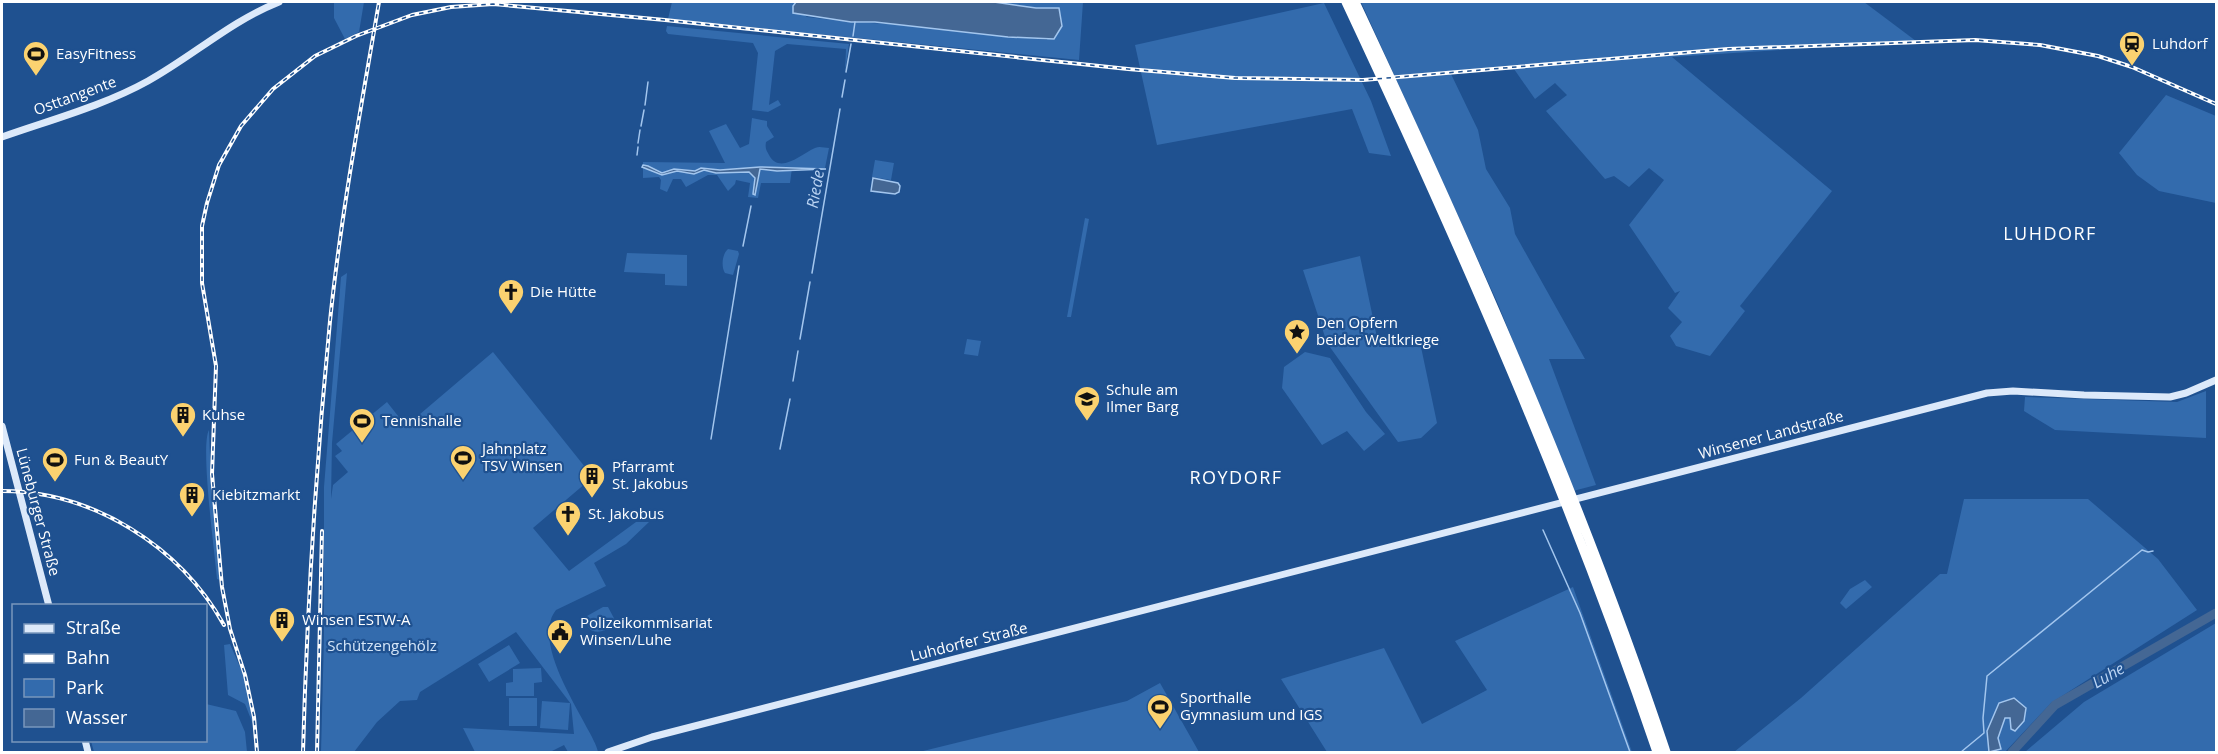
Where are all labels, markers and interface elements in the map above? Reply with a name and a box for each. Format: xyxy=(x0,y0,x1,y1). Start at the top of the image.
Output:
station icon: Luhdorf xyxy=(2117,29,2147,67)
place label: Luhdorf xyxy=(2152,33,2209,53)
sports icon: EasyFitness xyxy=(21,39,51,77)
place label: EasyFitness xyxy=(56,43,136,63)
street label: Osttangente xyxy=(31,71,119,119)
water label: Riede xyxy=(801,168,829,210)
district label: LUHDORF xyxy=(2003,221,2097,245)
church icon: Die Hütte xyxy=(496,277,526,315)
place label: Die Hütte xyxy=(530,281,596,301)
place label: Den Opfern beider Weltkriege xyxy=(1316,312,1439,349)
place icon: Den Opfern beider Weltkriege xyxy=(1282,317,1312,355)
place label: Schule am Ilmer Barg xyxy=(1106,379,1179,416)
school or university icon: Schule am Ilmer Barg xyxy=(1072,384,1102,422)
building icon: Kuhse xyxy=(168,400,198,438)
place label: Kuhse xyxy=(202,404,245,424)
street label: Winsener Landstraße xyxy=(1696,405,1845,463)
sports icon: Tennishalle xyxy=(347,406,377,444)
place label: Tennishalle xyxy=(382,410,462,430)
place label: Jahnplatz TSV Winsen xyxy=(480,438,563,475)
sports icon: Jahnplatz TSV Winsen xyxy=(448,443,478,481)
sports icon: Fun & BeautY xyxy=(40,445,70,483)
street label: Lüneburger Straße xyxy=(12,446,66,578)
place label: Fun & BeautY xyxy=(74,449,169,469)
place label: Pfarramt St. Jakobus xyxy=(612,456,688,493)
building icon: Pfarramt St. Jakobus xyxy=(577,461,607,499)
district label: ROYDORF xyxy=(1189,465,1283,489)
building icon: Kiebitzmarkt xyxy=(177,480,207,518)
place label: Kiebitzmarkt xyxy=(212,484,300,504)
church icon: St. Jakobus xyxy=(553,499,583,537)
place label: St. Jakobus xyxy=(588,503,664,523)
legend xyxy=(12,604,207,742)
building icon: Winsen ESTW-A xyxy=(267,605,297,643)
place label: Winsen ESTW-A xyxy=(302,609,411,629)
place label: Polizeikommisariat Winsen/Luhe xyxy=(580,612,712,649)
text: Straße xyxy=(66,615,121,639)
public building icon: Polizeikommisariat Winsen/Luhe xyxy=(545,617,575,655)
street label: Luhdorfer Straße xyxy=(908,617,1029,665)
park label: Schützengehölz xyxy=(327,635,437,655)
text: Bahn xyxy=(66,645,110,669)
water label: Luhe xyxy=(2088,657,2128,693)
text: Park xyxy=(66,675,104,699)
place label: Sporthalle Gymnasium und IGS xyxy=(1180,687,1323,724)
sports icon: Sporthalle Gymnasium und IGS xyxy=(1145,692,1175,730)
text: Wasser xyxy=(66,705,128,729)

